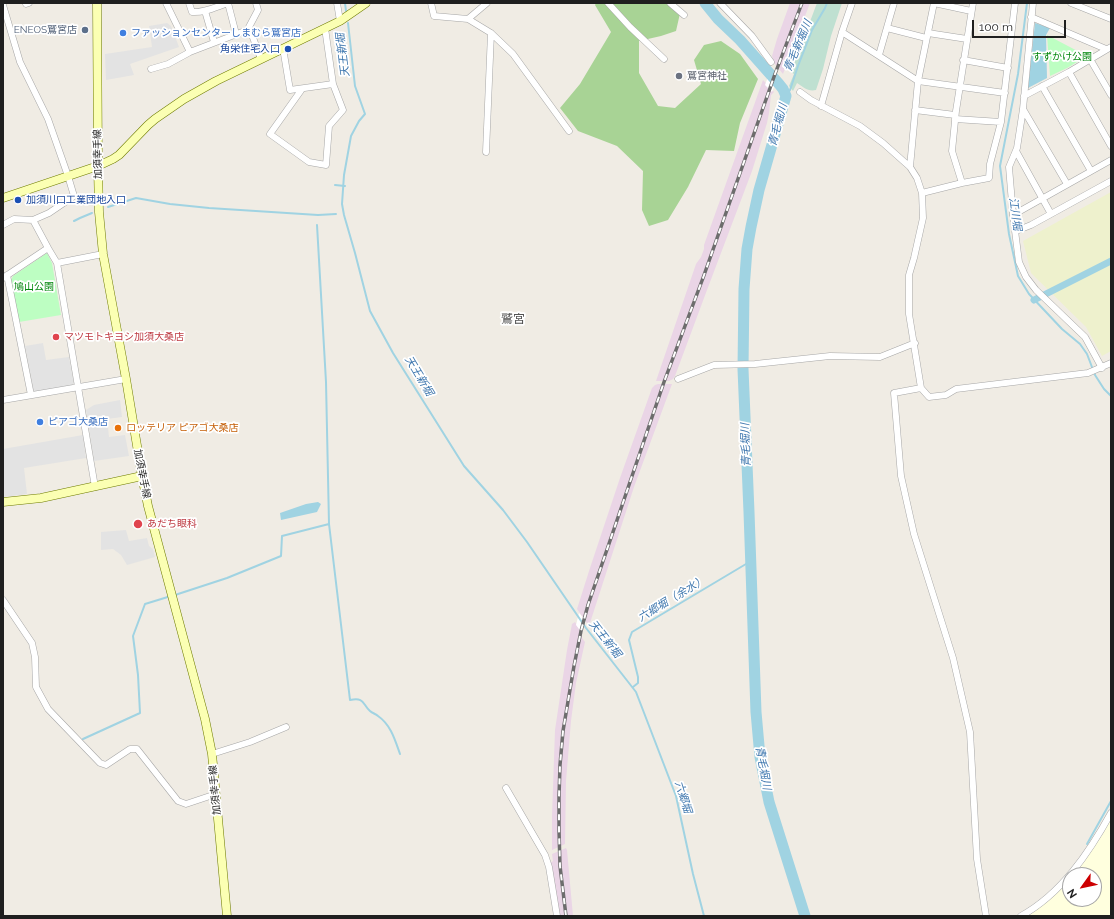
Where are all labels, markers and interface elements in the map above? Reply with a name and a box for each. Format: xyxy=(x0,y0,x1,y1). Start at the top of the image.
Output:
scale bar xyxy=(974,12,1068,38)
water label: 青毛新堀川 xyxy=(781,18,815,74)
text: 100 m xyxy=(979,20,1013,34)
place label: ENEOS鷲宮店 xyxy=(14,24,77,36)
marker: ENEOS鷲宮店 xyxy=(80,25,90,35)
place label: ファッションセンターしまむら鷲宮店 xyxy=(131,27,301,39)
marker: ファッションセンターしまむら鷲宮店 xyxy=(118,28,128,38)
water label: 天王新堀 xyxy=(334,32,352,78)
place label: 角栄住宅入口 xyxy=(220,43,280,55)
marker: 角栄住宅入口 xyxy=(283,44,293,54)
park label: すずかけ公園 xyxy=(1032,51,1092,63)
place label: 鷲宮神社 xyxy=(687,70,727,82)
marker: 鷲宮神社 xyxy=(674,71,684,81)
water label: 青毛堀川 xyxy=(766,102,790,148)
street label: 加須幸手線 xyxy=(92,129,104,179)
place label: 加須川口工業団地入口 xyxy=(26,194,126,206)
marker: 加須川口工業団地入口 xyxy=(13,195,23,205)
water label: 江川堀 xyxy=(1006,197,1024,231)
park label: 鳩山公園 xyxy=(14,281,54,293)
district label: 鷲宮 xyxy=(501,312,525,326)
place label: マツモトキヨシ加須大桑店 xyxy=(64,331,184,343)
marker: マツモトキヨシ加須大桑店 xyxy=(51,332,61,342)
water label: 天王新堀 xyxy=(402,354,436,398)
place label: ピアゴ大桑店 xyxy=(48,416,108,428)
marker: ピアゴ大桑店 xyxy=(35,417,45,427)
place label: ロッテリア ピアゴ大桑店 xyxy=(126,422,239,434)
marker: ロッテリア ピアゴ大桑店 xyxy=(113,423,123,433)
water label: 青毛堀川 xyxy=(739,423,753,467)
street label: 加須幸手線 xyxy=(131,448,153,500)
marker: あだち眼科 xyxy=(132,518,144,530)
place label: あだち眼科 xyxy=(147,518,197,530)
water label: 六郷堀（余水） xyxy=(636,574,708,624)
water label: 天王新堀 xyxy=(586,618,624,660)
water label: 青毛堀川 xyxy=(753,745,773,791)
street label: 加須幸手線 xyxy=(207,765,223,815)
water label: 六郷堀 xyxy=(672,779,694,815)
north arrow xyxy=(1062,867,1102,907)
text: N xyxy=(1065,886,1080,900)

